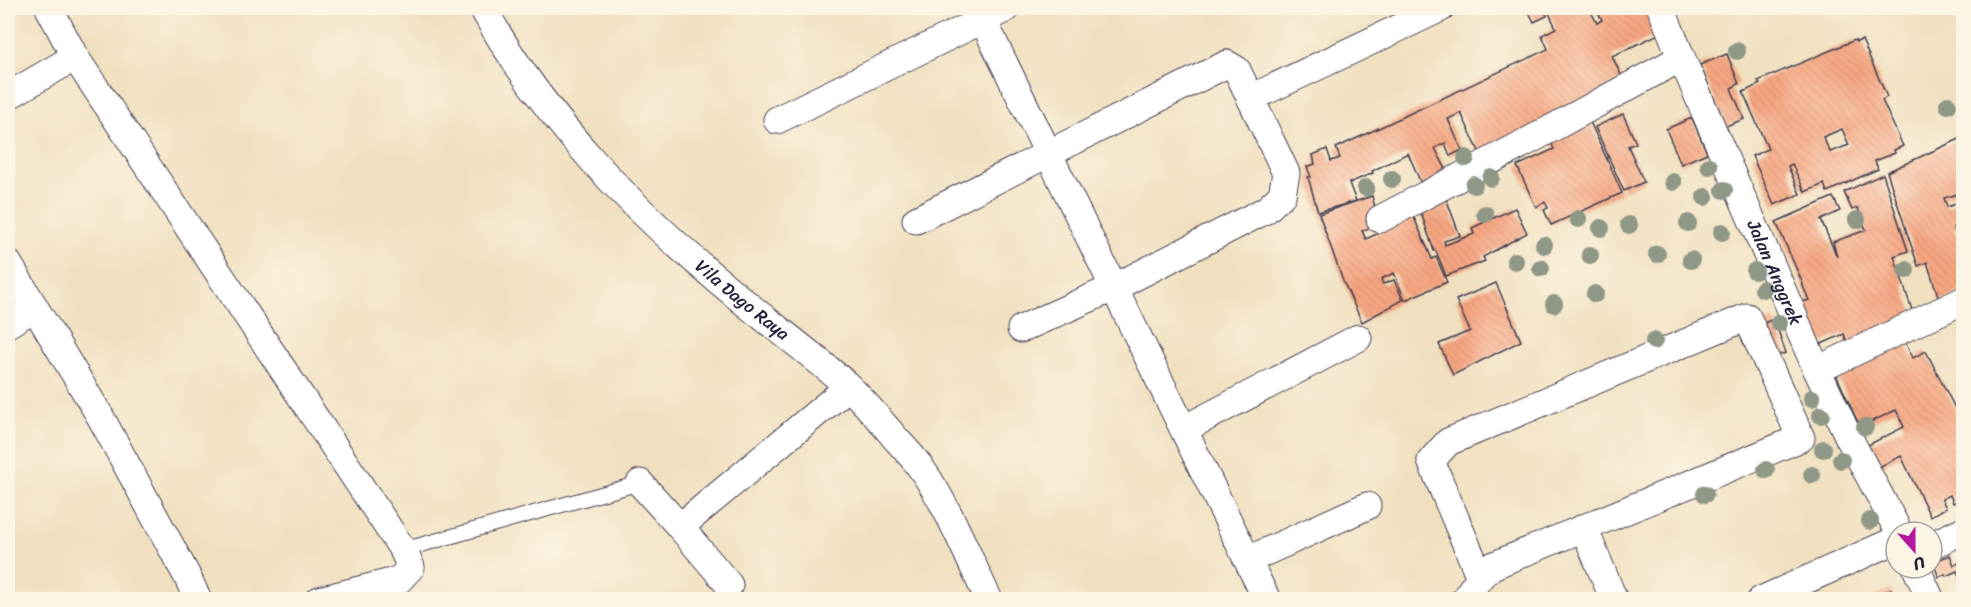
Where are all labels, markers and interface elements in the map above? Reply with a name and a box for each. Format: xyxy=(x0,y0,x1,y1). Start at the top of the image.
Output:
street label: Jalan Anggrek xyxy=(1737,214,1812,331)
street label: Vila Dago Raya xyxy=(687,251,797,349)
north arrow xyxy=(1884,520,1944,580)
text: U xyxy=(1908,548,1929,579)

